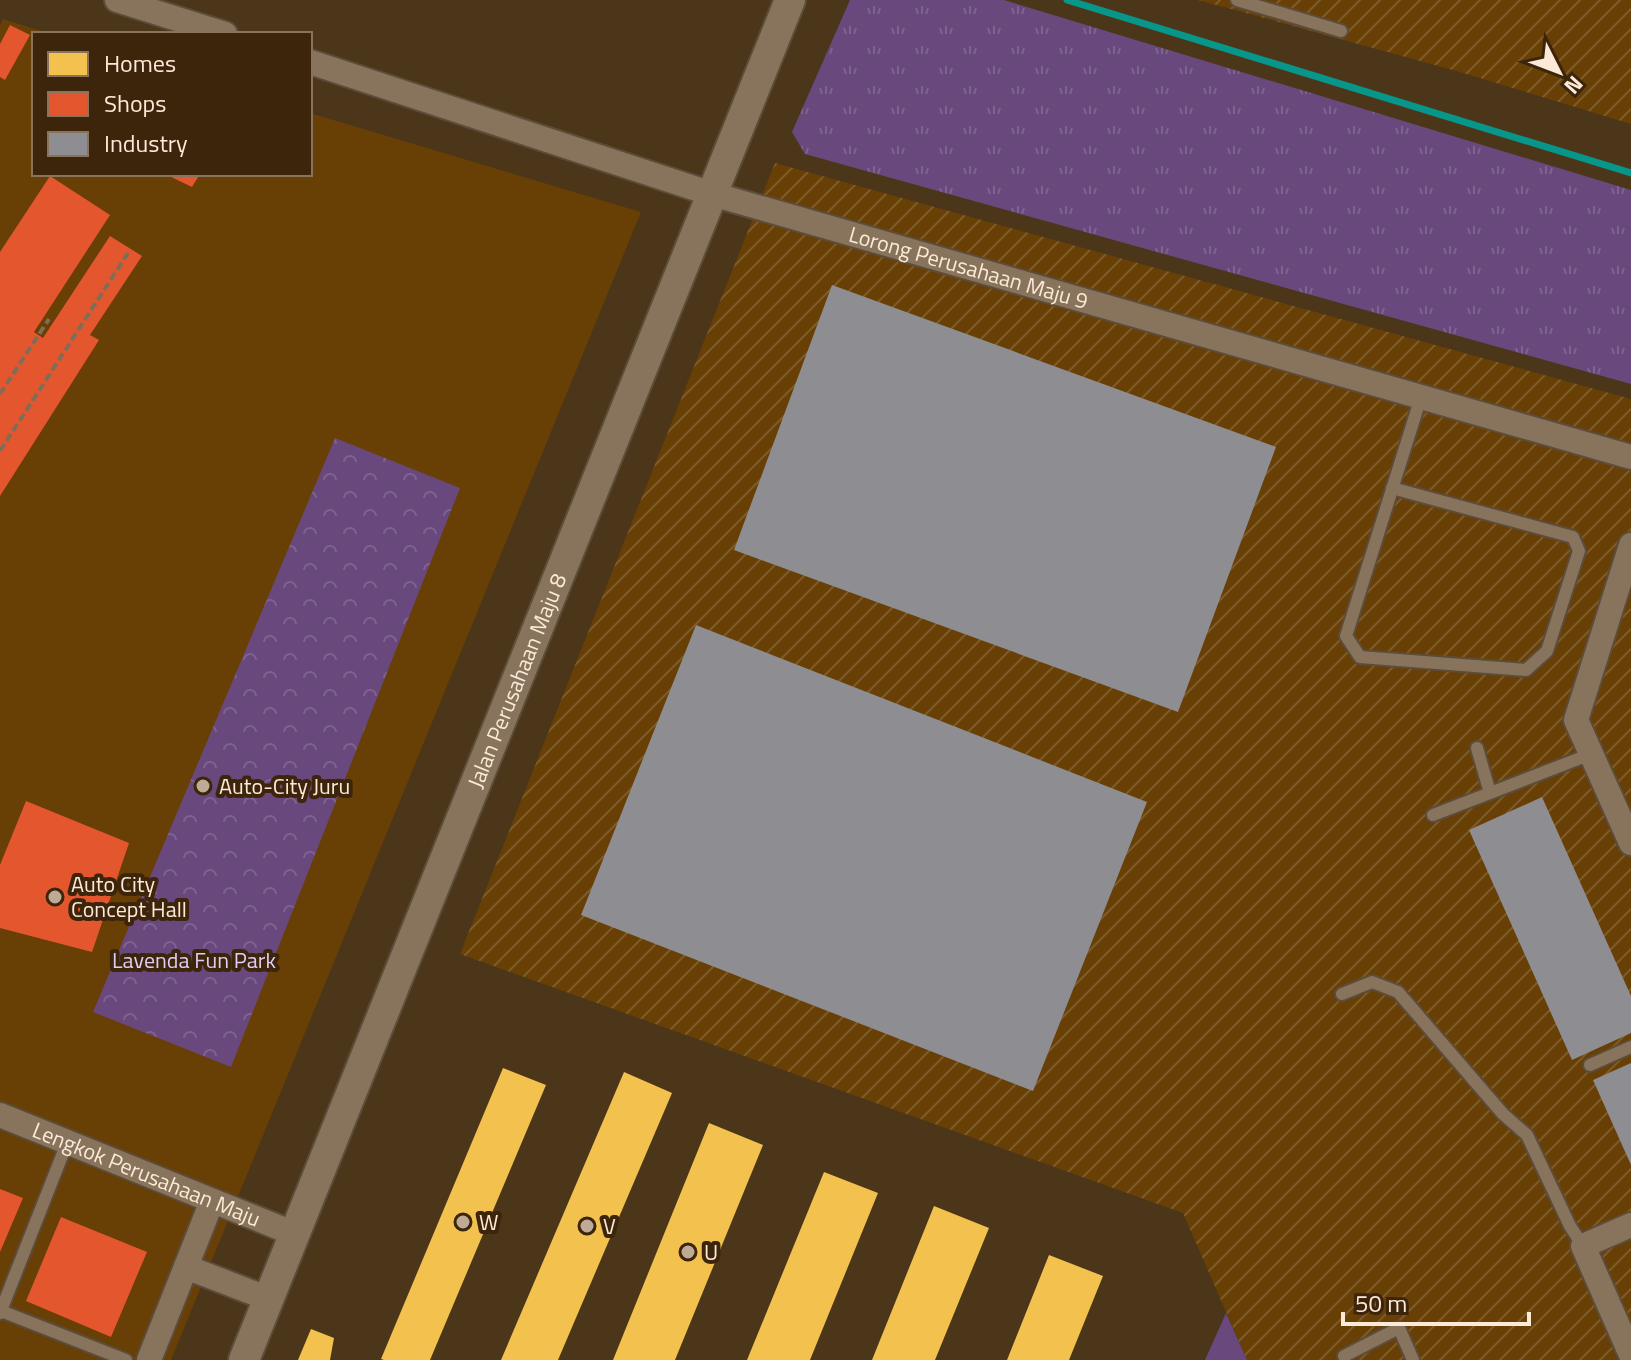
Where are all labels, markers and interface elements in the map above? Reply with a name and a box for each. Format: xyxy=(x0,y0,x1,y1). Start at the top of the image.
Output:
legend xyxy=(32,32,312,176)
north arrow xyxy=(1519,32,1599,112)
text: Homes xyxy=(104,45,176,81)
text: N xyxy=(1556,68,1592,102)
text: Shops xyxy=(104,85,166,121)
text: Industry xyxy=(104,125,188,161)
street label: Lorong Perusahaan Maju 9 xyxy=(845,217,1092,318)
street label: Jalan Perusahaan Maju 8 xyxy=(458,568,575,793)
place label: Auto-City Juru xyxy=(219,769,350,803)
marker: Auto-City Juru xyxy=(194,777,212,795)
place label: Auto City Concept Hall xyxy=(71,867,187,926)
marker: Auto City Concept Hall xyxy=(46,888,64,906)
park label: Lavenda Fun Park xyxy=(112,943,276,977)
street label: Lengkok Perusahaan Maju xyxy=(27,1113,266,1235)
place label: W xyxy=(479,1205,499,1239)
place label: V xyxy=(603,1209,616,1243)
marker: W xyxy=(454,1213,472,1231)
marker: V xyxy=(578,1217,596,1235)
place label: U xyxy=(704,1235,718,1269)
marker: U xyxy=(679,1243,697,1261)
scale bar xyxy=(1343,1276,1529,1326)
text: 50 m xyxy=(1355,1285,1407,1321)

